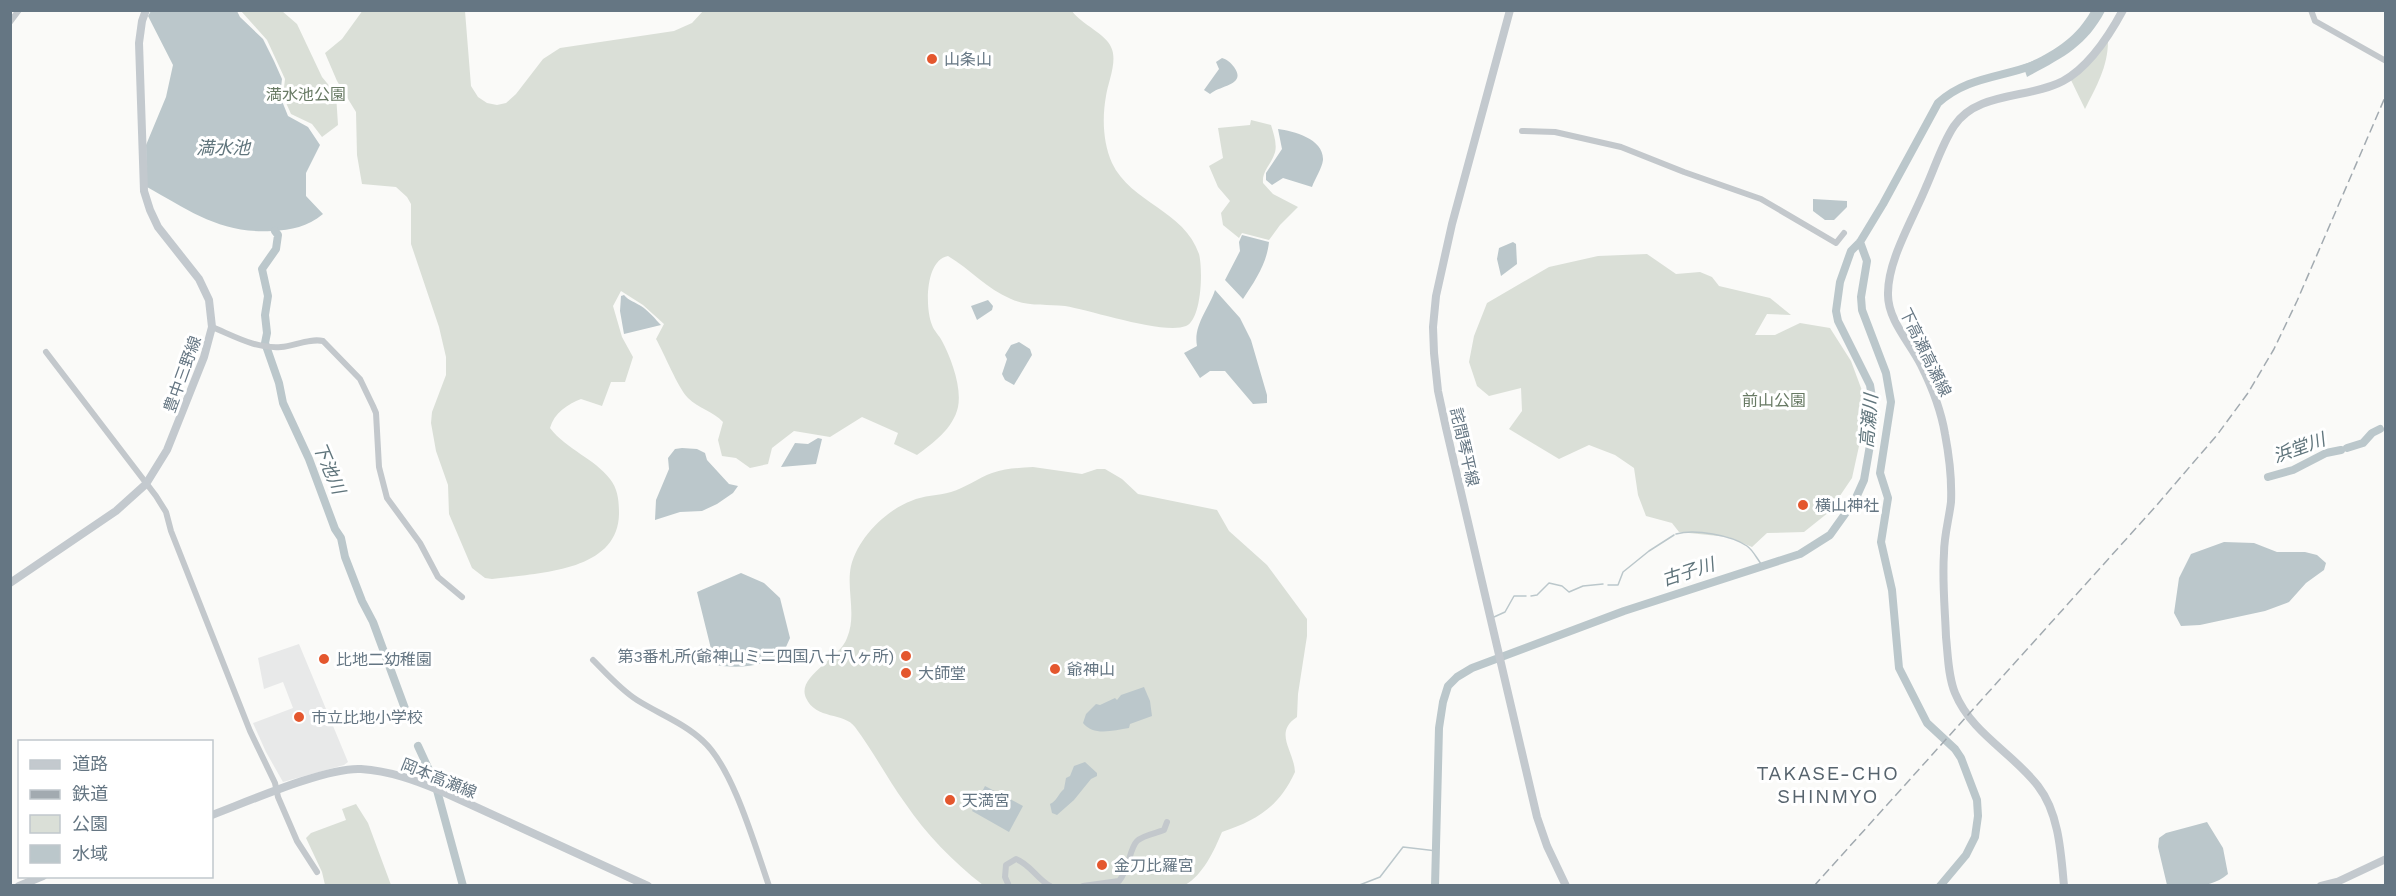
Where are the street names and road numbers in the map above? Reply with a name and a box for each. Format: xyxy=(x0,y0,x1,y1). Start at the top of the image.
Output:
street label: 下高瀬高瀬線 xyxy=(1896,305,1955,400)
street label: 豊中三野線 xyxy=(160,333,205,415)
street label: 詫間琴平線 xyxy=(1446,406,1483,488)
street label: 岡本高瀬線 xyxy=(398,755,479,802)

